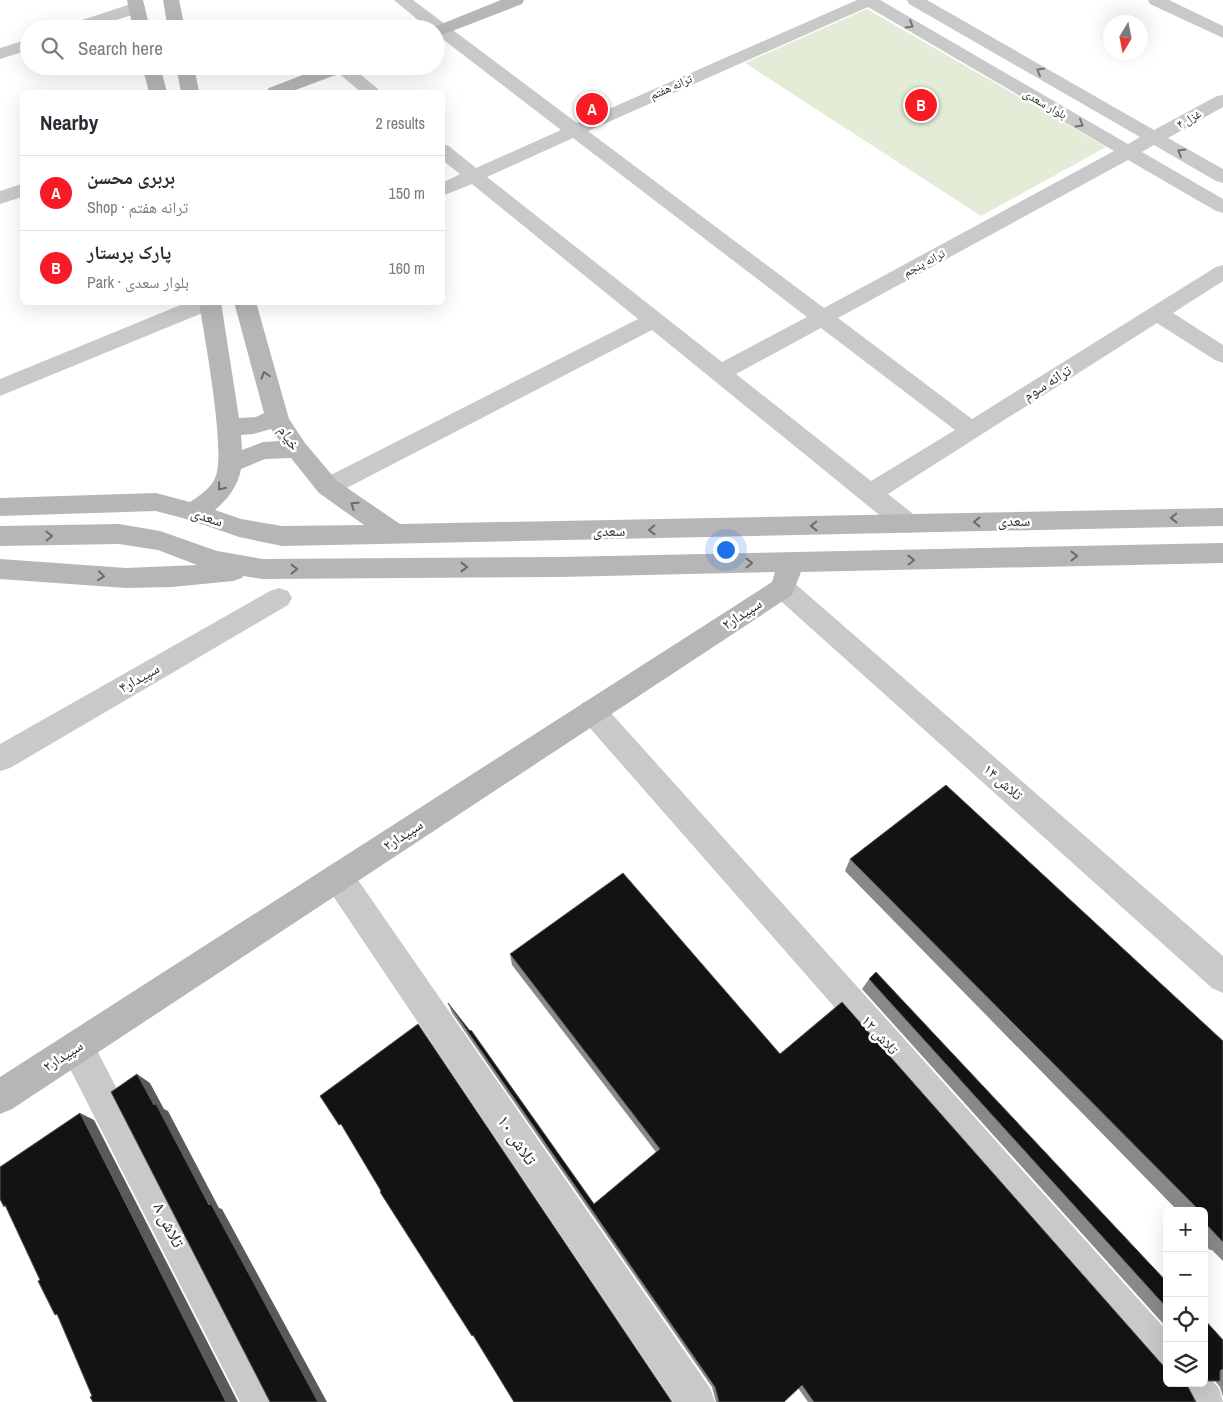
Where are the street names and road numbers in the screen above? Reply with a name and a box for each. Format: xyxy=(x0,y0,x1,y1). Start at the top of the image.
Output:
street label: ترانه هفتم xyxy=(647,70,695,103)
street label: بلوار سعدی xyxy=(1020,85,1070,123)
street label: غزل ۴ xyxy=(1174,106,1204,132)
street label: ترانه پنجم xyxy=(900,245,948,281)
street label: ترانه سوم xyxy=(1019,359,1075,406)
street label: خیام xyxy=(273,421,306,455)
street label: سعدی xyxy=(188,502,226,532)
street label: سعدی xyxy=(998,510,1031,531)
street label: سعدی xyxy=(593,520,626,541)
street label: سپیدار۲ xyxy=(718,593,766,634)
street label: سپیدار۴ xyxy=(114,657,163,698)
street label: تلاش ۱۴ xyxy=(979,758,1028,805)
street label: سپیدار۲ xyxy=(379,814,427,855)
street label: تلاش ۱۲ xyxy=(857,1010,904,1059)
street label: سپیدار۲ xyxy=(39,1035,87,1076)
street label: تلاش ۱۰ xyxy=(491,1110,543,1170)
street label: تلاش ۸ xyxy=(148,1198,191,1252)

